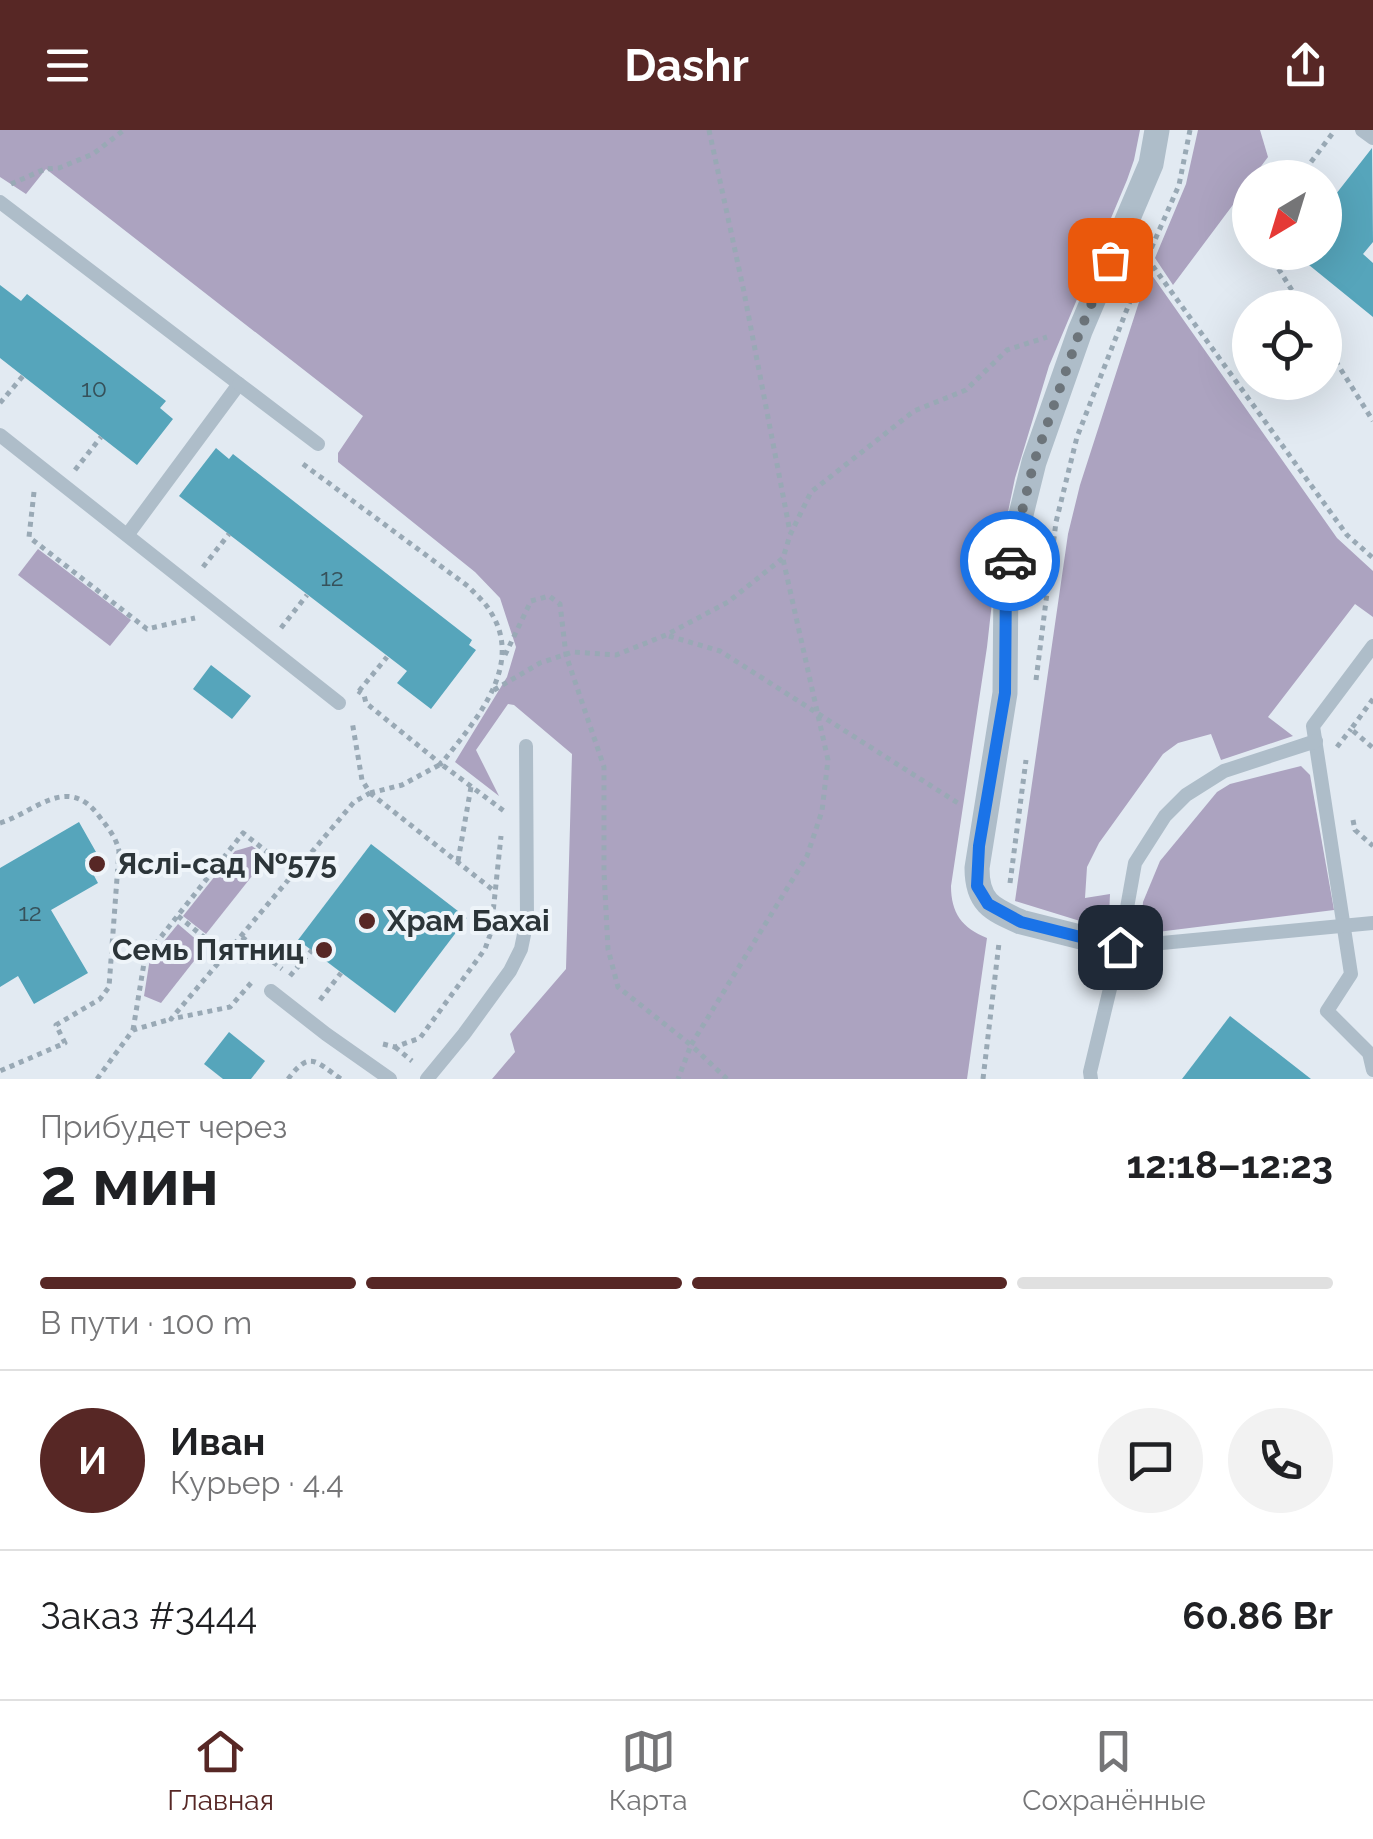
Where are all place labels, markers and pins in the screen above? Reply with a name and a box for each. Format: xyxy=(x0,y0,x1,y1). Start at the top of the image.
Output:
pin xyxy=(1068,218,1153,303)
place label: Яслі-сад №575 xyxy=(117,846,337,881)
marker: Яслі-сад №575 xyxy=(86,853,108,875)
place label: Храм Бахаі xyxy=(386,903,550,938)
pin xyxy=(1078,905,1163,990)
marker: Храм Бахаі xyxy=(356,910,378,932)
place label: Семь Пятниц xyxy=(112,932,304,967)
marker: Семь Пятниц xyxy=(313,939,335,961)

